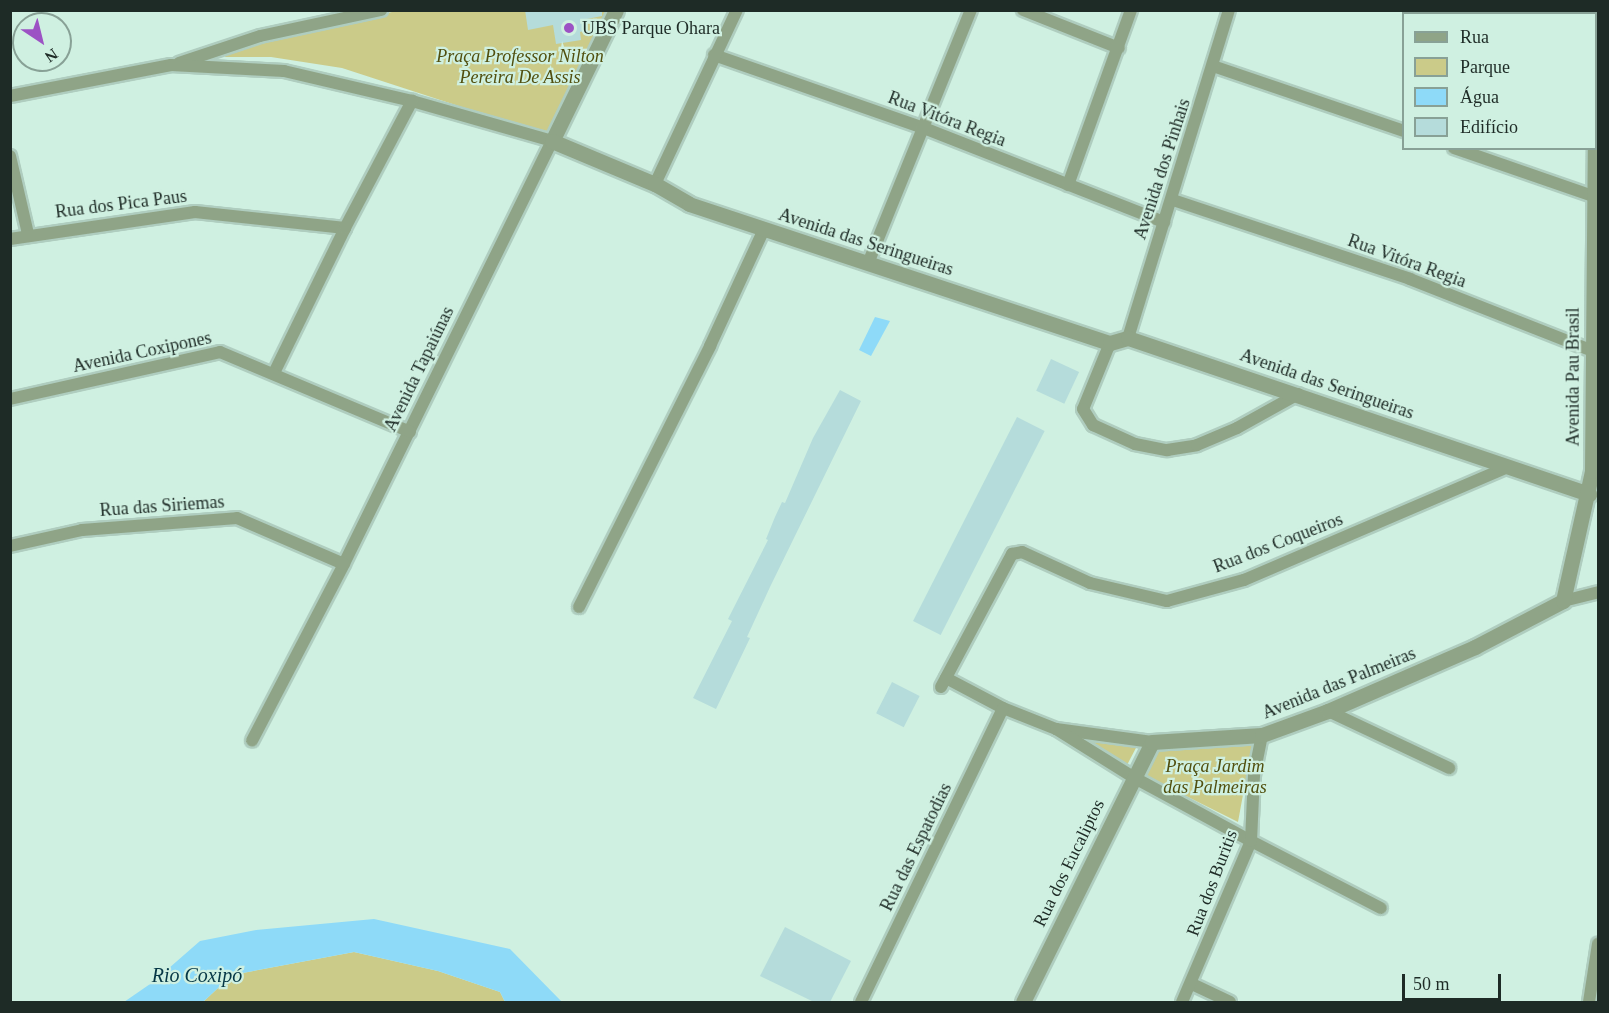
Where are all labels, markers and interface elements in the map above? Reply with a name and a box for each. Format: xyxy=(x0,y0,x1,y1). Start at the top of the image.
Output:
north arrow xyxy=(12,12,72,72)
legend xyxy=(1402,12,1597,150)
place label: UBS Parque Ohara xyxy=(582,17,720,39)
marker: UBS Parque Ohara xyxy=(560,19,578,37)
text: Rua xyxy=(1460,27,1489,47)
text: N xyxy=(42,45,61,66)
park label: Praça Professor Nilton Pereira De Assis xyxy=(436,46,604,88)
text: Parque xyxy=(1460,57,1510,77)
street label: Rua Vitóra Regia xyxy=(885,87,1009,151)
text: Água xyxy=(1460,87,1499,107)
street label: Avenida dos Pinhais xyxy=(1129,96,1195,242)
text: Edifício xyxy=(1460,117,1518,137)
street label: Rua dos Pica Paus xyxy=(54,185,188,223)
street label: Avenida das Seringueiras xyxy=(776,204,956,280)
street label: Rua Vitóra Regia xyxy=(1345,229,1469,293)
street label: Avenida Tapaiúnas xyxy=(379,303,459,435)
street label: Avenida Pau Brasil xyxy=(1562,308,1584,446)
street label: Avenida Coxipones xyxy=(71,327,213,377)
street label: Avenida das Seringueiras xyxy=(1237,344,1417,424)
street label: Rua das Siriemas xyxy=(99,491,225,521)
street label: Rua dos Coqueiros xyxy=(1210,508,1346,578)
street label: Avenida das Palmeiras xyxy=(1259,642,1419,724)
park label: Praça Jardim das Palmeiras xyxy=(1163,756,1267,798)
street label: Rua das Espatodias xyxy=(876,779,956,915)
street label: Rua dos Eucaliptos xyxy=(1029,796,1109,930)
street label: Rua dos Buritis xyxy=(1182,827,1242,939)
scale bar xyxy=(1405,962,1504,1000)
water label: Rio Coxipó xyxy=(152,963,242,987)
text: 50 m xyxy=(1413,974,1450,994)

